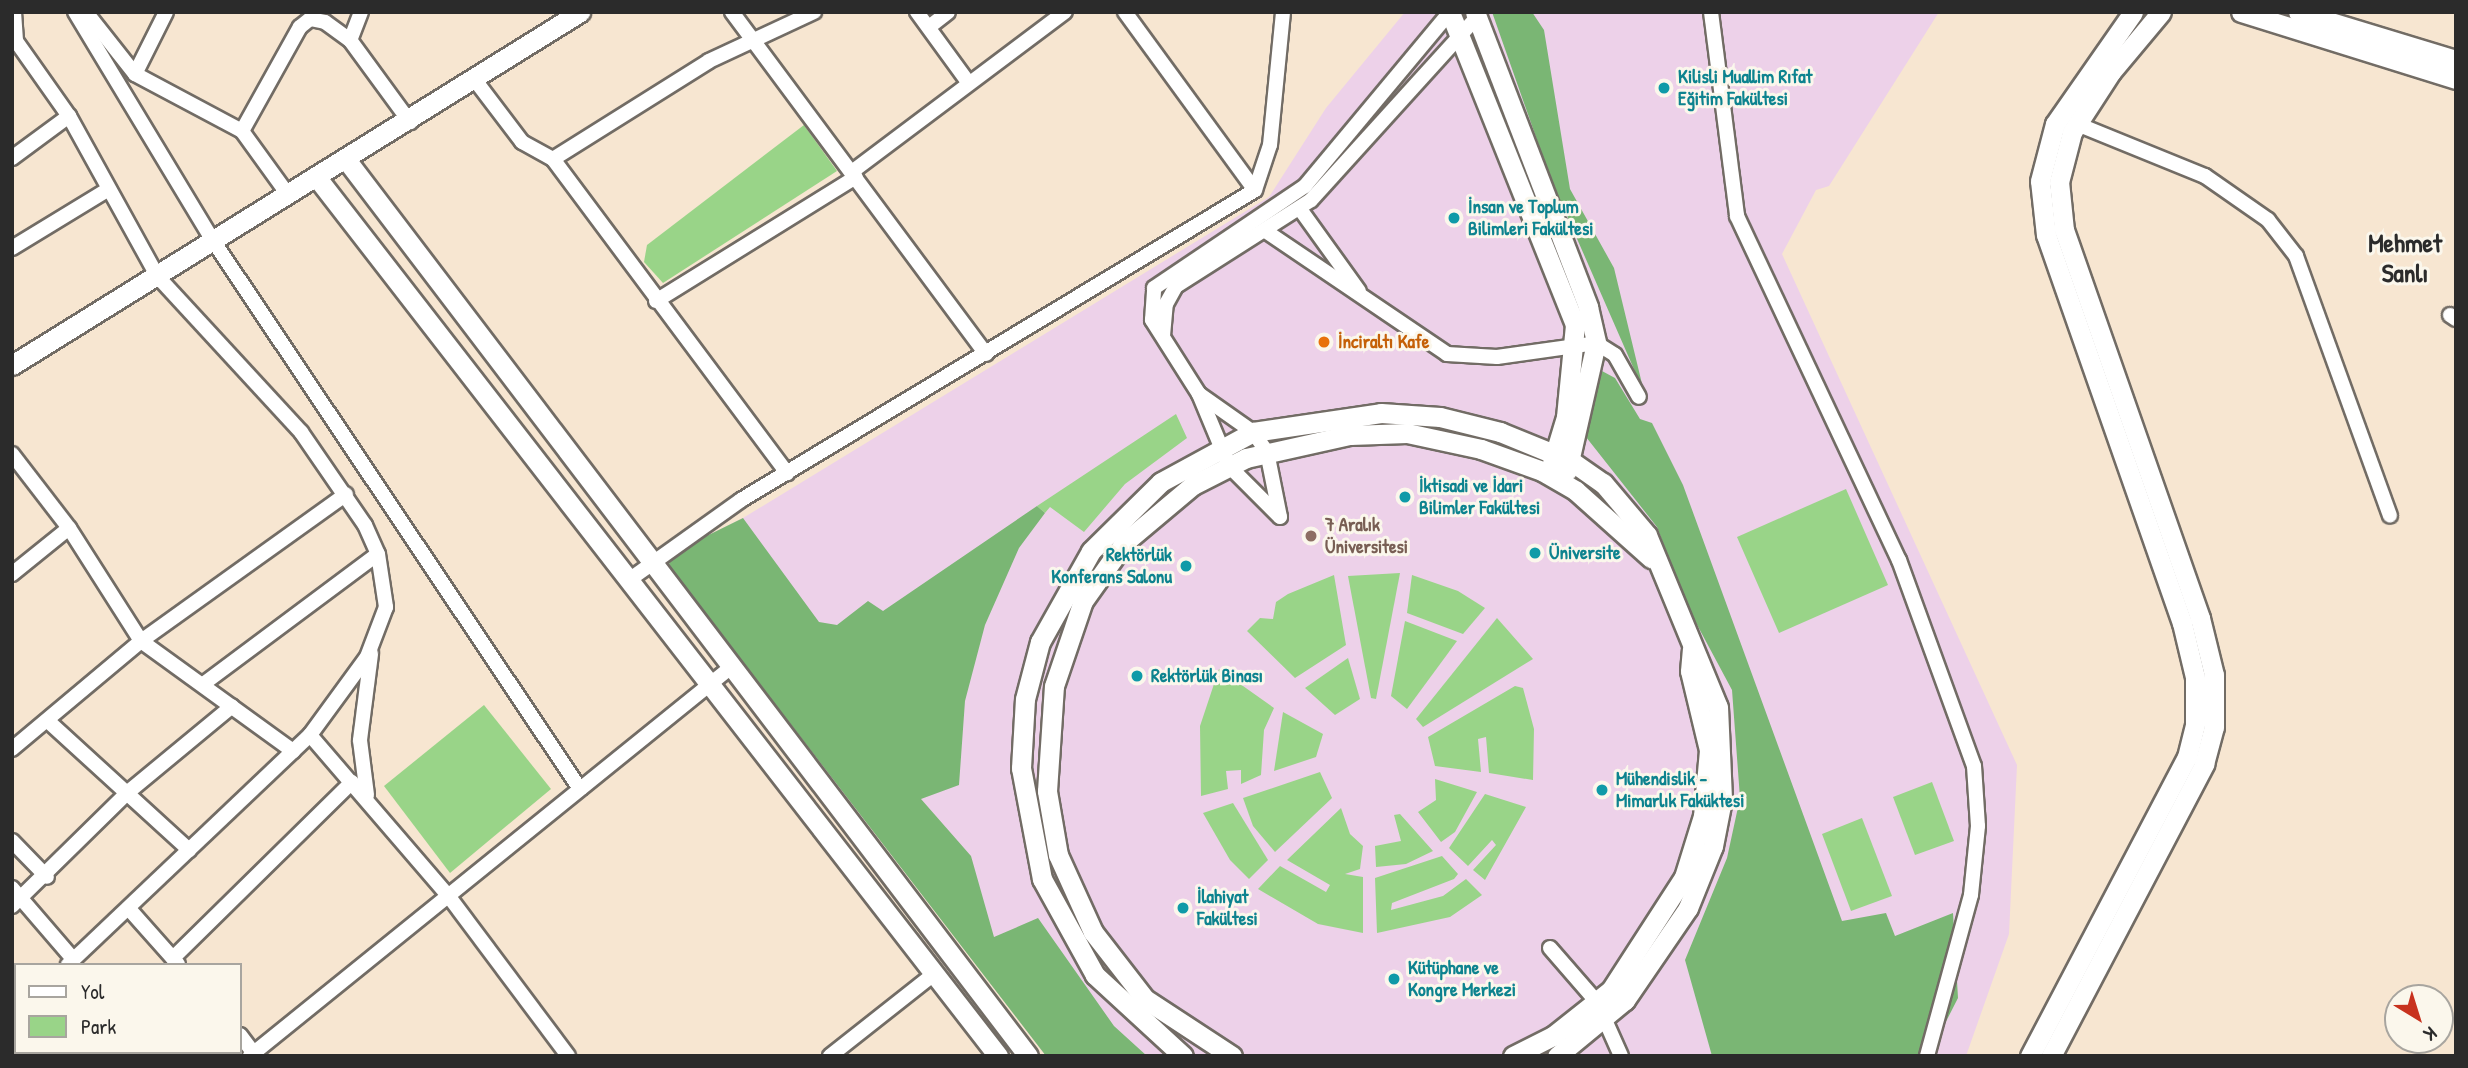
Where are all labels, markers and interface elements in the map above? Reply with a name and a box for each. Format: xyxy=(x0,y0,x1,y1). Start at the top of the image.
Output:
place label: Kilisli Muallim Rıfat Eğitim Fakültesi xyxy=(1678,66,1812,110)
marker: Kilisli Muallim Rıfat Eğitim Fakültesi xyxy=(1656,80,1672,96)
place label: İnsan ve Toplum Bilimleri Fakültesi xyxy=(1468,196,1593,240)
marker: İnsan ve Toplum Bilimleri Fakültesi xyxy=(1446,210,1462,226)
district label: Mehmet Sanlı xyxy=(2368,227,2442,288)
place label: İnciraltı Kafe xyxy=(1338,331,1429,353)
marker: İnciraltı Kafe xyxy=(1316,334,1332,350)
place label: İktisadi ve İdari Bilimler Fakültesi xyxy=(1419,475,1540,519)
marker: İktisadi ve İdari Bilimler Fakültesi xyxy=(1397,489,1413,505)
place label: 7 Aralık Üniversitesi xyxy=(1325,514,1408,558)
marker: 7 Aralık Üniversitesi xyxy=(1303,528,1319,544)
place label: Üniversite xyxy=(1549,542,1620,564)
place label: Rektörlük Konferans Salonu xyxy=(1051,544,1172,588)
marker: Üniversite xyxy=(1527,545,1543,561)
marker: Rektörlük Konferans Salonu xyxy=(1178,558,1194,574)
place label: Rektörlük Binası xyxy=(1151,665,1263,687)
marker: Rektörlük Binası xyxy=(1129,668,1145,684)
place label: Mühendislik - Mimarlık Faküktesi xyxy=(1616,768,1744,812)
marker: Mühendislik - Mimarlık Faküktesi xyxy=(1594,782,1610,798)
place label: İlahiyat Fakültesi xyxy=(1197,886,1258,930)
marker: İlahiyat Fakültesi xyxy=(1175,900,1191,916)
place label: Kütüphane ve Kongre Merkezi xyxy=(1408,957,1516,1001)
legend xyxy=(14,963,242,1054)
marker: Kütüphane ve Kongre Merkezi xyxy=(1386,971,1402,987)
text: Yol xyxy=(81,977,104,1006)
north arrow xyxy=(2384,984,2454,1054)
text: Park xyxy=(81,1012,116,1041)
text: K xyxy=(2419,1021,2443,1047)

